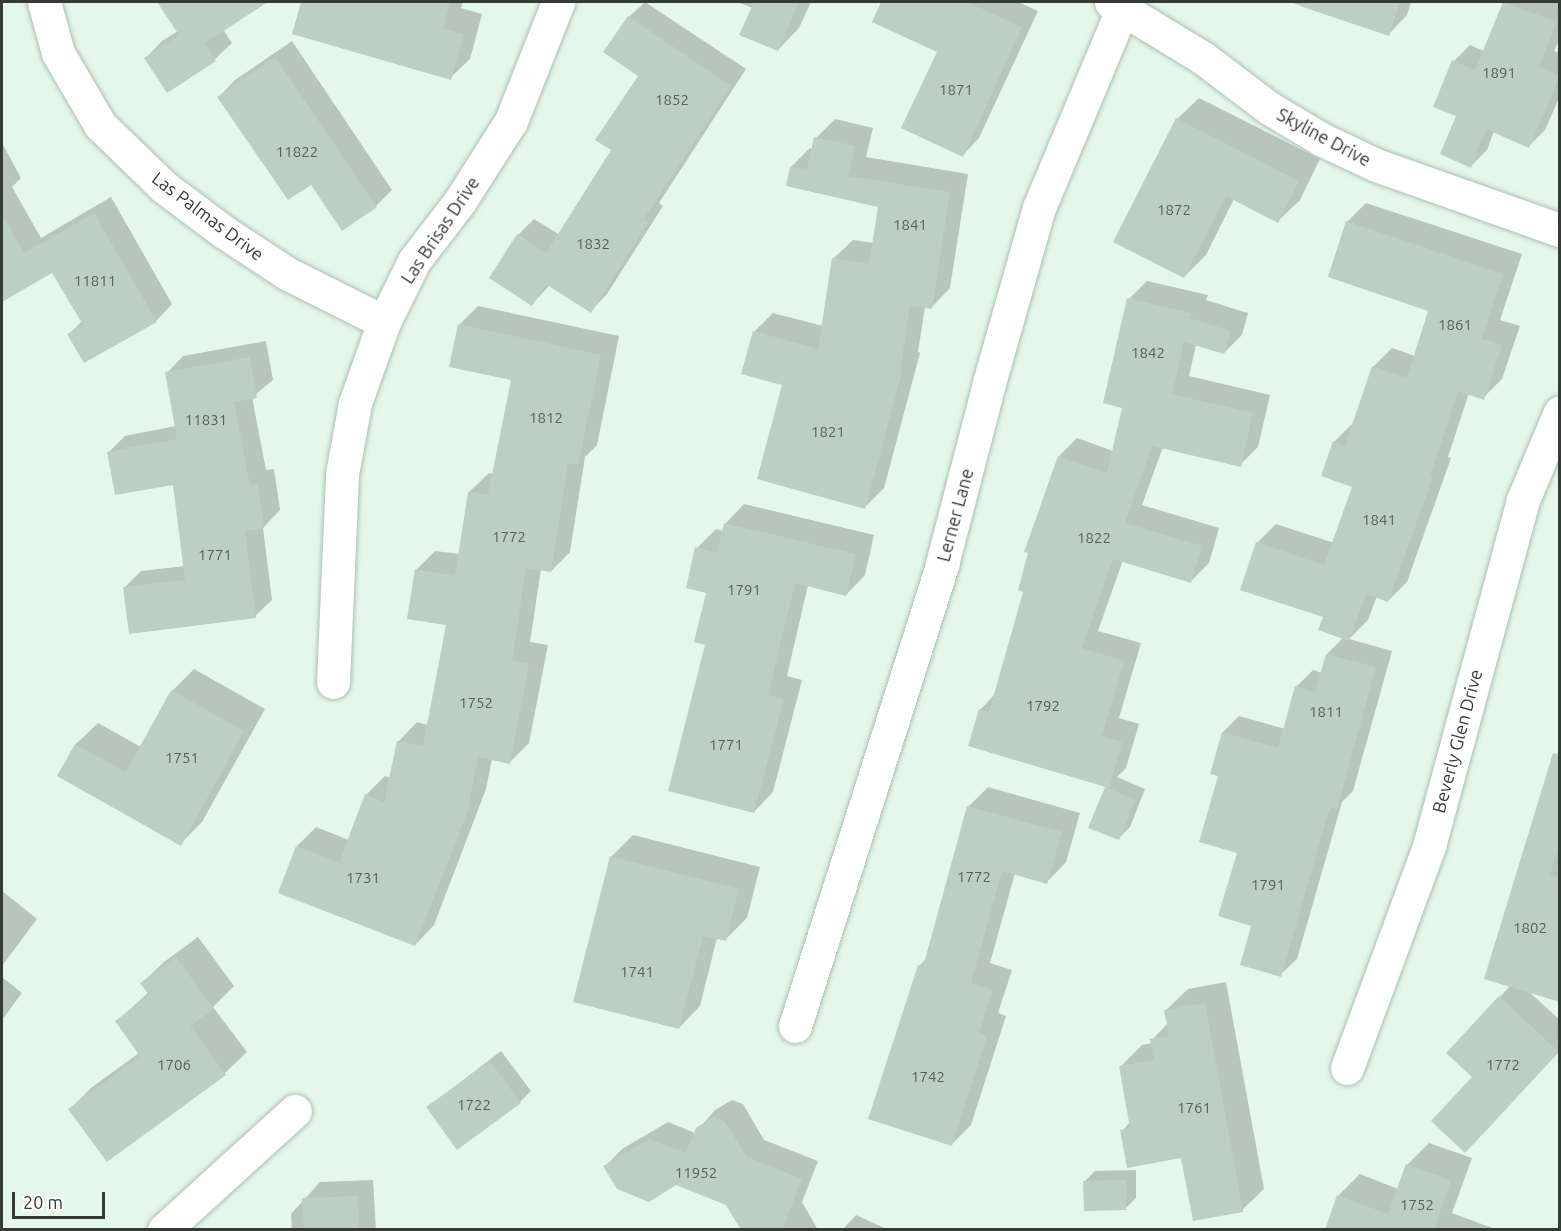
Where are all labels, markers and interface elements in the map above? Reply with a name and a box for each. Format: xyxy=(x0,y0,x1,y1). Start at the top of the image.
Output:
house number: 1891 xyxy=(1482,64,1516,82)
house number: 1871 xyxy=(939,81,973,99)
house number: 1852 xyxy=(655,91,689,109)
street label: Skyline Drive xyxy=(1273,103,1375,171)
house number: 11822 xyxy=(276,143,318,161)
street label: Las Palmas Drive xyxy=(148,167,268,265)
street label: Las Brisas Drive xyxy=(396,172,484,288)
house number: 1872 xyxy=(1157,201,1191,219)
house number: 1841 xyxy=(893,216,927,234)
house number: 1832 xyxy=(576,235,610,253)
house number: 11811 xyxy=(74,272,116,290)
house number: 1861 xyxy=(1438,316,1472,334)
house number: 1842 xyxy=(1131,344,1165,362)
house number: 1812 xyxy=(529,409,563,427)
house number: 11831 xyxy=(185,411,227,429)
house number: 1821 xyxy=(811,423,845,441)
street label: Lerner Lane xyxy=(932,466,978,564)
house number: 1841 xyxy=(1362,511,1396,529)
house number: 1772 xyxy=(492,528,526,546)
house number: 1822 xyxy=(1077,529,1111,547)
house number: 1771 xyxy=(198,546,232,564)
house number: 1791 xyxy=(727,581,761,599)
street label: Beverly Glen Drive xyxy=(1427,667,1487,815)
house number: 1752 xyxy=(459,694,493,712)
house number: 1792 xyxy=(1026,697,1060,715)
house number: 1811 xyxy=(1309,703,1343,721)
house number: 1771 xyxy=(709,736,743,754)
house number: 1751 xyxy=(165,749,199,767)
house number: 1772 xyxy=(957,868,991,886)
house number: 1731 xyxy=(346,869,380,887)
house number: 1791 xyxy=(1251,876,1285,894)
house number: 1802 xyxy=(1513,919,1547,937)
house number: 1741 xyxy=(620,963,654,981)
house number: 1706 xyxy=(157,1056,191,1074)
house number: 1772 xyxy=(1486,1056,1520,1074)
house number: 1742 xyxy=(911,1068,945,1086)
house number: 1722 xyxy=(457,1096,491,1114)
house number: 1761 xyxy=(1177,1099,1211,1117)
house number: 11952 xyxy=(675,1164,717,1182)
scale bar xyxy=(15,1180,108,1218)
text: 20 m xyxy=(23,1192,63,1212)
house number: 1752 xyxy=(1400,1196,1434,1214)

